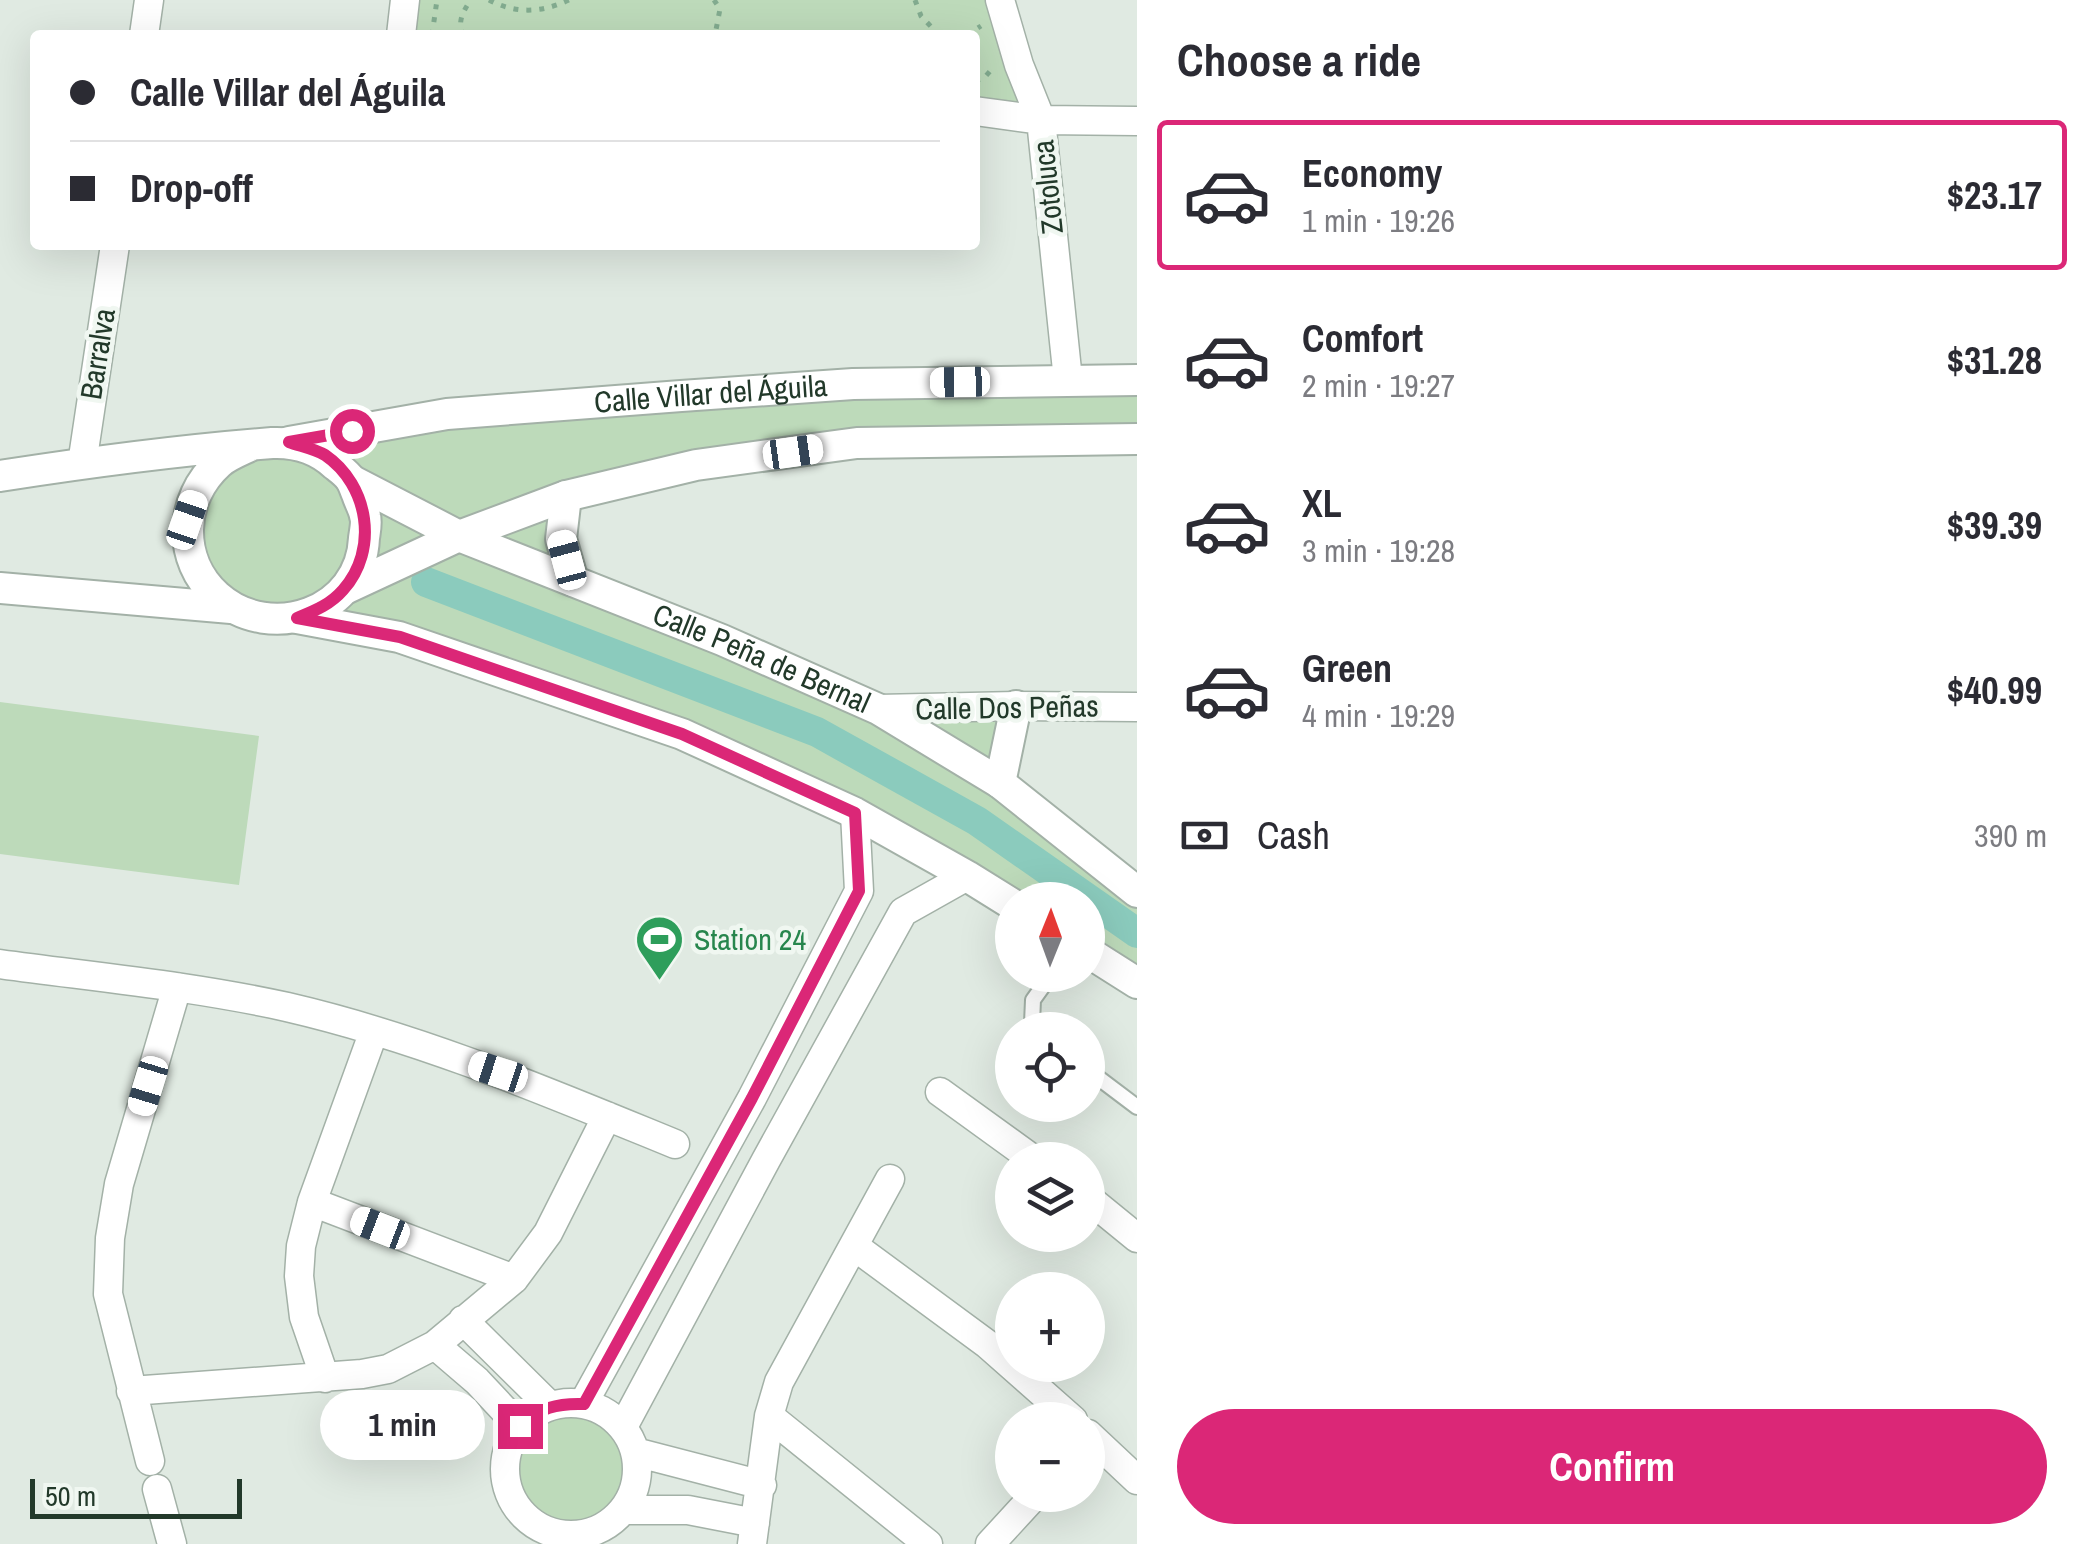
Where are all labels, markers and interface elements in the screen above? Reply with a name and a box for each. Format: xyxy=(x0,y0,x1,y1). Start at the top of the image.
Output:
text: Choose a ride xyxy=(1177,29,1421,90)
text: Calle Villar del Águila xyxy=(130,67,445,118)
street label: Zotoluca xyxy=(1022,138,1072,236)
text: Economy xyxy=(1302,148,1442,199)
icon: car xyxy=(1182,150,1272,240)
text: Drop-off xyxy=(130,163,253,214)
text: $23.17 xyxy=(1947,170,2042,221)
text: 1 min · 19:26 xyxy=(1302,199,1455,242)
street label: Barralva xyxy=(70,305,124,402)
text: Comfort xyxy=(1302,313,1423,364)
icon: car xyxy=(1182,315,1272,405)
text: $31.28 xyxy=(1947,335,2042,386)
text: 2 min · 19:27 xyxy=(1302,364,1455,407)
street label: Calle Villar del Águila xyxy=(593,365,829,422)
car xyxy=(930,366,990,398)
route start xyxy=(330,409,375,454)
car xyxy=(761,433,825,471)
text: XL xyxy=(1302,478,1342,529)
icon: car xyxy=(1182,480,1272,570)
car xyxy=(163,487,211,553)
text: $39.39 xyxy=(1947,500,2042,551)
car xyxy=(545,527,589,593)
text: 3 min · 19:28 xyxy=(1302,529,1455,572)
street label: Calle Peña de Bernal xyxy=(647,594,877,722)
text: Green xyxy=(1302,643,1392,694)
icon: car xyxy=(1182,645,1272,735)
text: $40.99 xyxy=(1947,665,2042,716)
street label: Calle Dos Peñas xyxy=(915,685,1099,729)
text: 4 min · 19:29 xyxy=(1302,694,1455,737)
icon: cash xyxy=(1177,808,1232,863)
text: Cash xyxy=(1257,810,1330,861)
text: 390 m xyxy=(1974,814,2047,857)
north arrow xyxy=(995,882,1105,992)
map controls xyxy=(995,882,1105,1512)
sports icon: Station 24 xyxy=(633,914,685,982)
place label: Station 24 xyxy=(694,919,806,959)
button: locate xyxy=(995,1012,1105,1122)
car xyxy=(465,1048,531,1096)
car xyxy=(125,1053,171,1119)
button: layers xyxy=(995,1142,1105,1252)
car xyxy=(347,1203,413,1253)
button: + xyxy=(995,1272,1105,1382)
callout: 1 min xyxy=(320,1391,485,1461)
button: − xyxy=(995,1402,1105,1512)
text: 1 min xyxy=(368,1403,437,1446)
route end xyxy=(498,1404,543,1449)
button: Confirm xyxy=(1177,1409,2047,1524)
scale bar xyxy=(30,1474,242,1518)
text: 50 m xyxy=(45,1477,96,1515)

